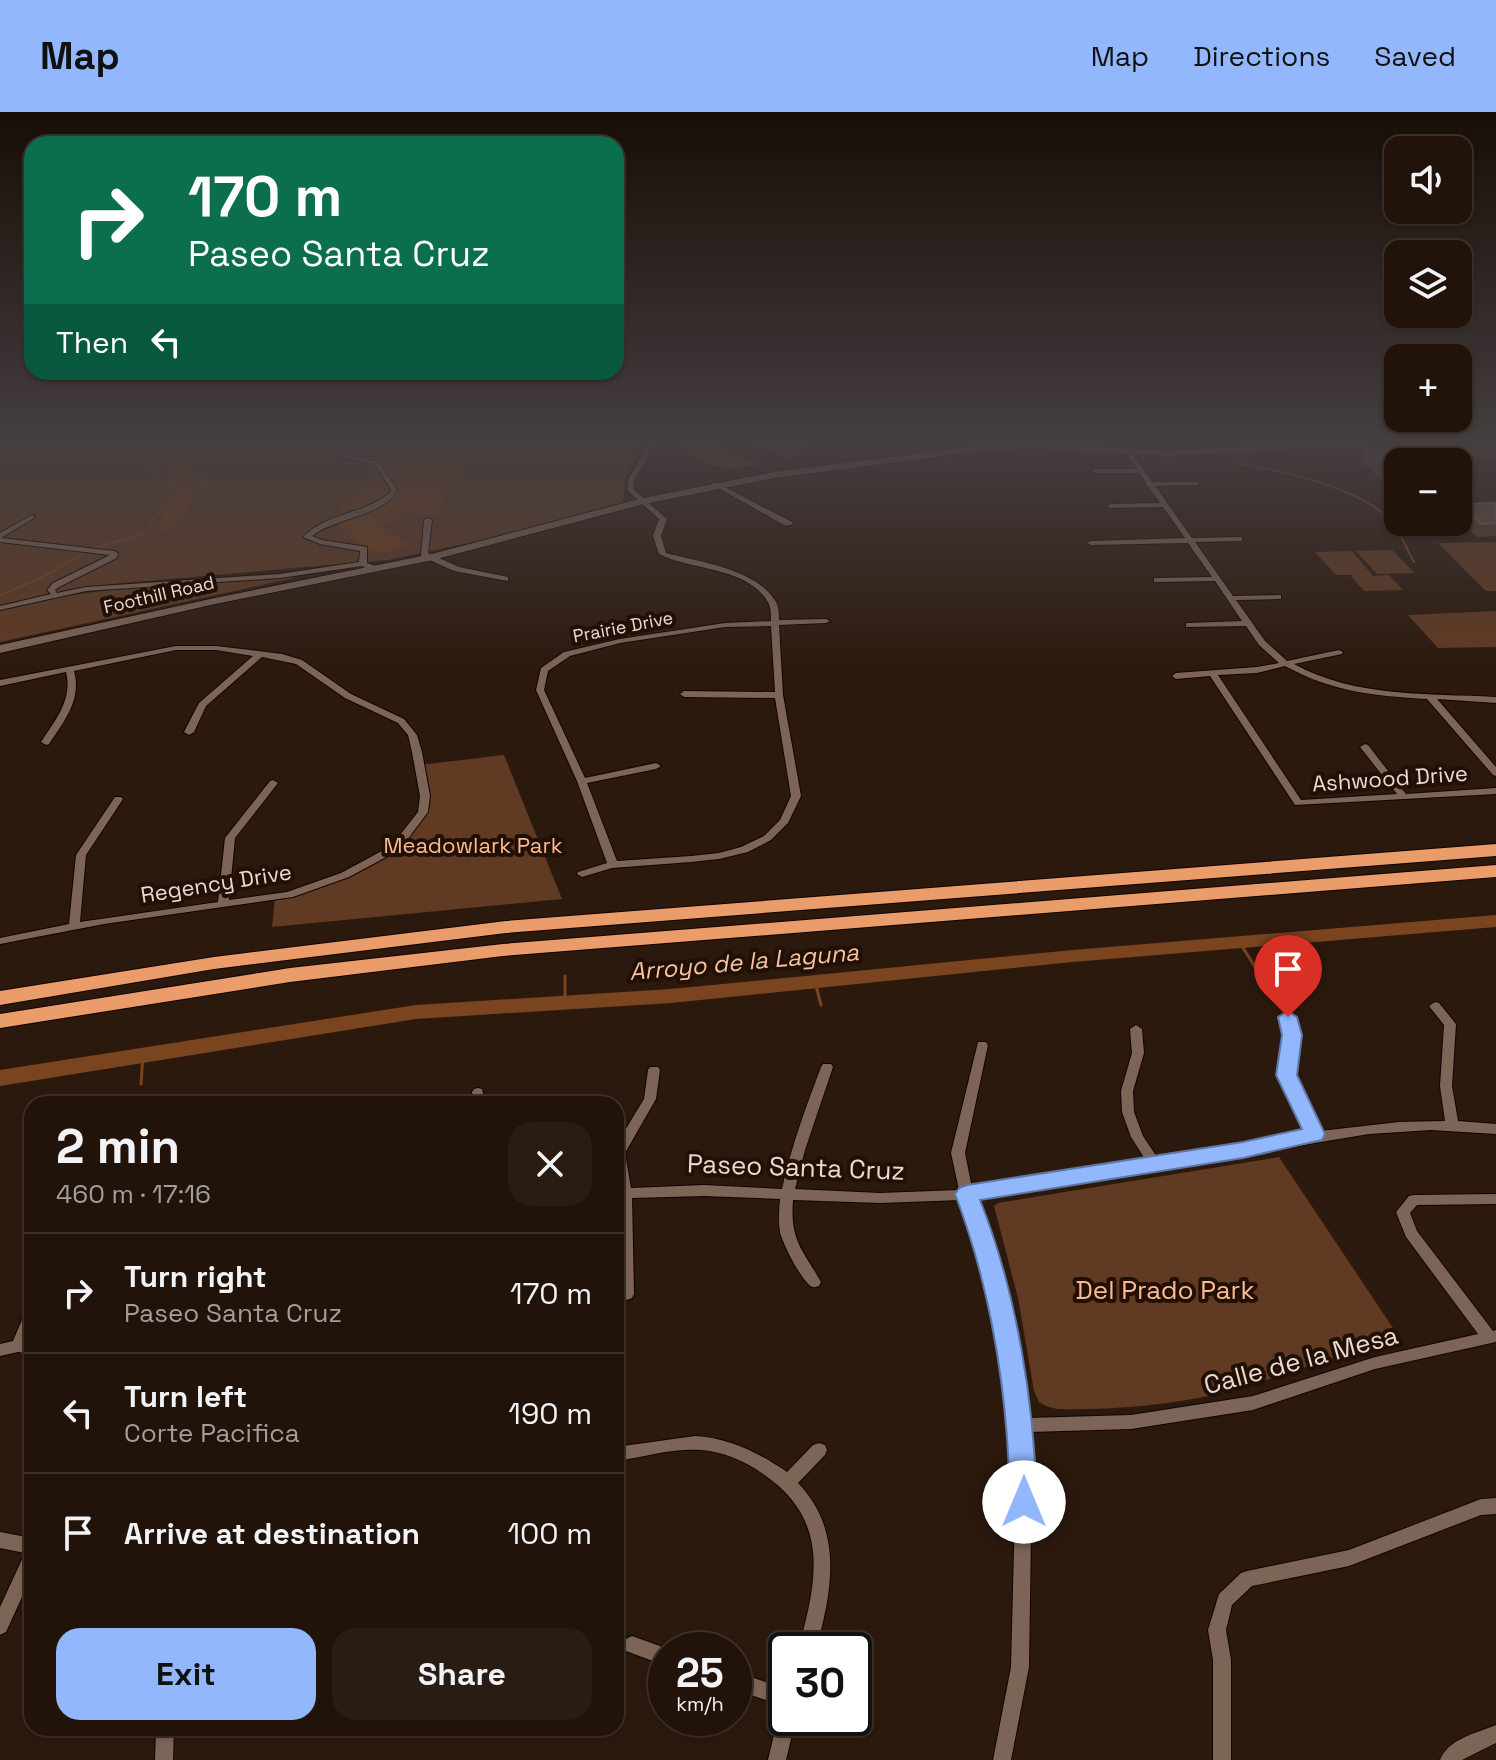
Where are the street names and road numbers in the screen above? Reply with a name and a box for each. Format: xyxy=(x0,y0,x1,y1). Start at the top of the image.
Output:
street label: Foothill Road xyxy=(101,571,216,618)
street label: Prairie Drive xyxy=(571,606,675,647)
street label: Ashwood Drive xyxy=(1311,759,1469,797)
street label: Regency Drive xyxy=(138,857,294,909)
street label: Paseo Santa Cruz xyxy=(687,1146,905,1188)
street label: Calle de la Mesa xyxy=(1200,1318,1402,1402)

